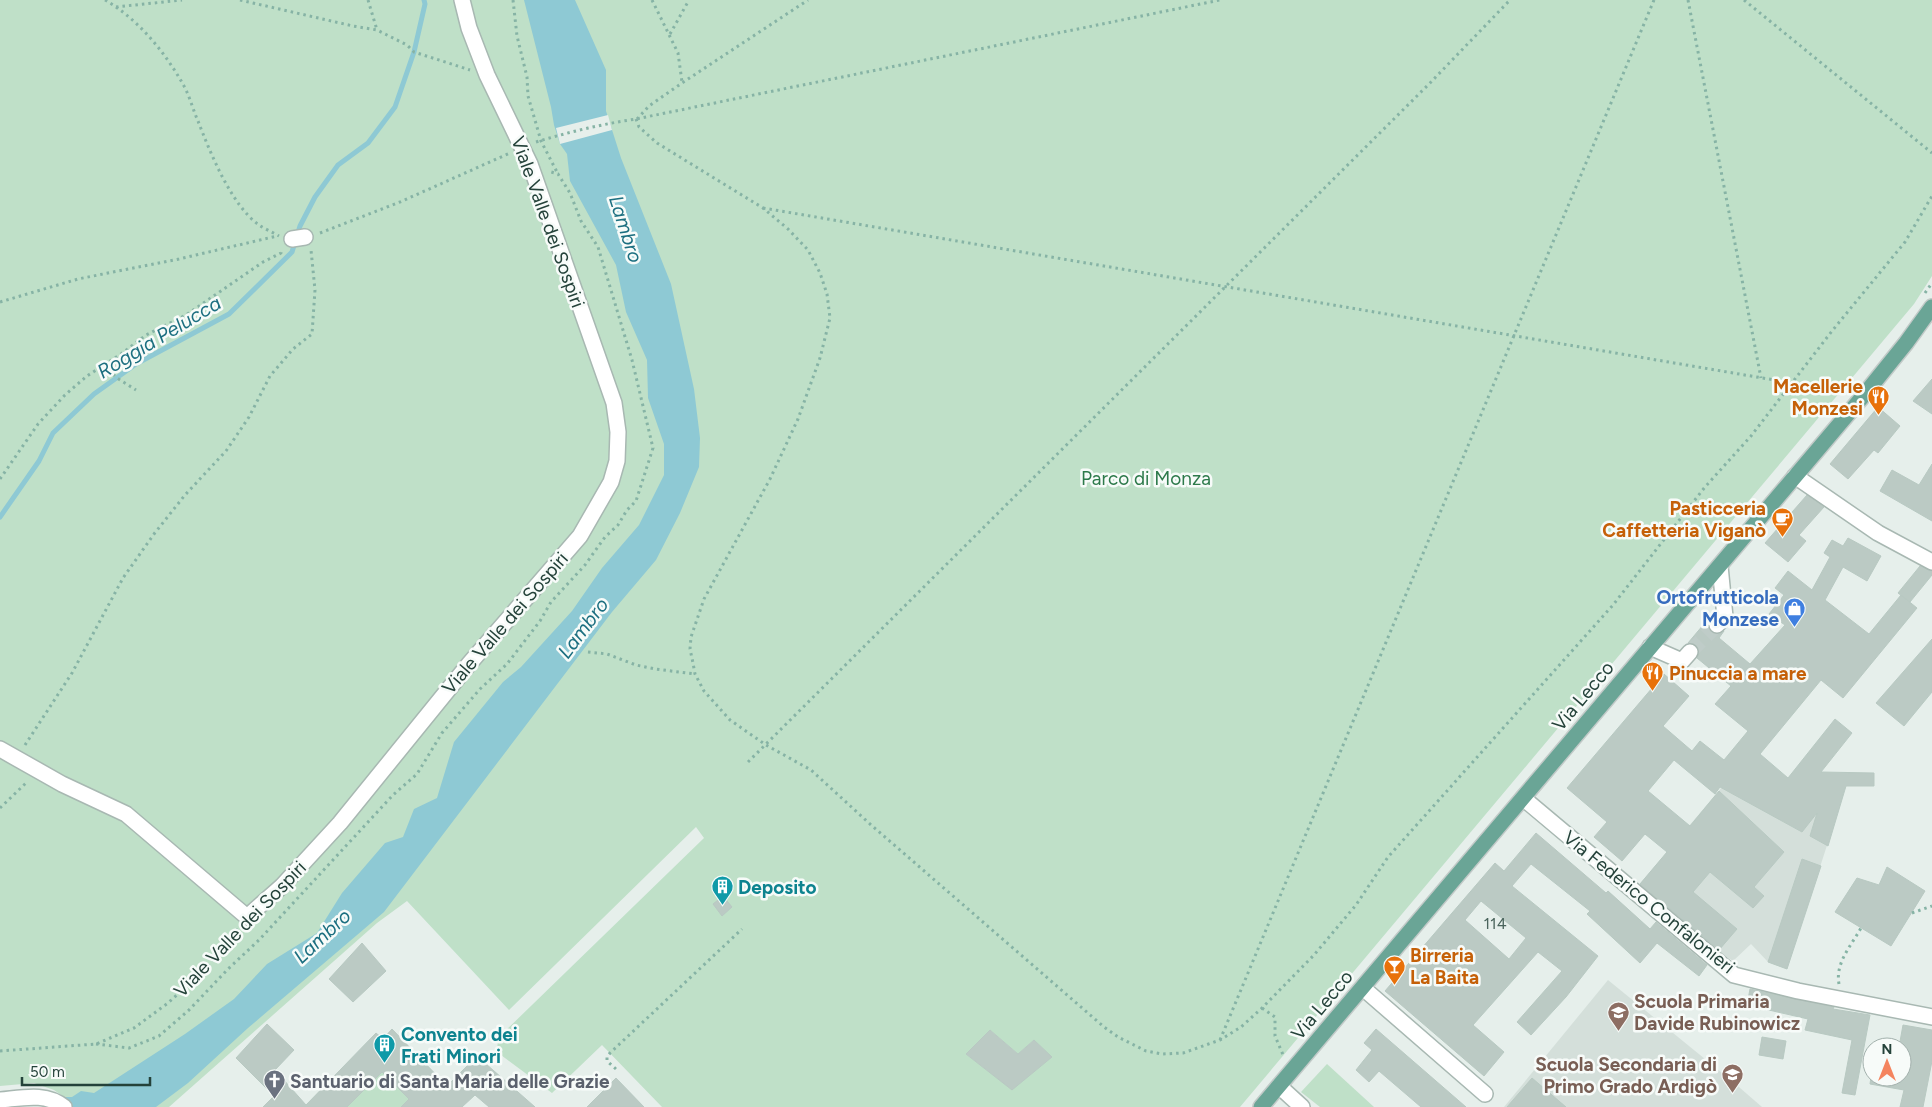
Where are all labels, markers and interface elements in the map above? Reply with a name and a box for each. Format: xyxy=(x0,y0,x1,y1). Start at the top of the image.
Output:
street label: Viale Valle dei Sospiri xyxy=(506,133,590,311)
water label: Lambro xyxy=(604,192,648,266)
water label: Roggia Pelucca xyxy=(93,290,226,383)
place label: Macellerie Monzesi xyxy=(1773,375,1863,420)
restaurant icon: Macellerie Monzesi xyxy=(1867,385,1891,416)
park label: Parco di Monza xyxy=(1081,467,1211,490)
place label: Pasticceria Caffetteria Viganò xyxy=(1602,497,1766,542)
cafe icon: Pasticceria Caffetteria Viganò xyxy=(1770,507,1794,538)
street label: Viale Valle dei Sospiri xyxy=(437,547,573,699)
place label: Ortofrutticola Monzese xyxy=(1656,586,1779,631)
water label: Lambro xyxy=(553,593,614,663)
shop icon: Ortofrutticola Monzese xyxy=(1783,596,1807,627)
street label: Via Lecco xyxy=(1547,657,1619,735)
restaurant icon: Pinuccia a mare xyxy=(1641,661,1665,692)
place label: Pinuccia a mare xyxy=(1669,662,1807,685)
street label: Via Federico Confalonieri xyxy=(1559,826,1739,978)
street label: Viale Valle dei Sospiri xyxy=(169,856,311,1002)
building icon: Deposito xyxy=(710,875,734,906)
place label: Deposito xyxy=(738,876,817,899)
water label: Lambro xyxy=(288,903,356,968)
house number: 114 xyxy=(1483,914,1507,933)
place label: Birreria La Baita xyxy=(1410,944,1479,989)
bar icon: Birreria La Baita xyxy=(1382,954,1406,985)
street label: Via Lecco xyxy=(1286,966,1358,1044)
place label: Scuola Primaria Davide Rubinowicz xyxy=(1634,990,1800,1035)
school or university icon: Scuola Primaria Davide Rubinowicz xyxy=(1606,1000,1630,1031)
place label: Convento dei Frati Minori xyxy=(401,1023,518,1068)
building icon: Convento dei Frati Minori xyxy=(373,1033,397,1064)
north arrow xyxy=(1862,1037,1912,1087)
text: N xyxy=(1882,1041,1892,1058)
place label: Scuola Secondaria di Primo Grado Ardigò xyxy=(1535,1053,1717,1098)
scale bar xyxy=(22,1054,150,1086)
text: 50 m xyxy=(30,1063,65,1081)
school or university icon: Scuola Secondaria di Primo Grado Ardigò xyxy=(1721,1063,1745,1094)
church icon: Santuario di Santa Maria delle Grazie xyxy=(262,1069,286,1100)
place label: Santuario di Santa Maria delle Grazie xyxy=(290,1070,610,1093)

